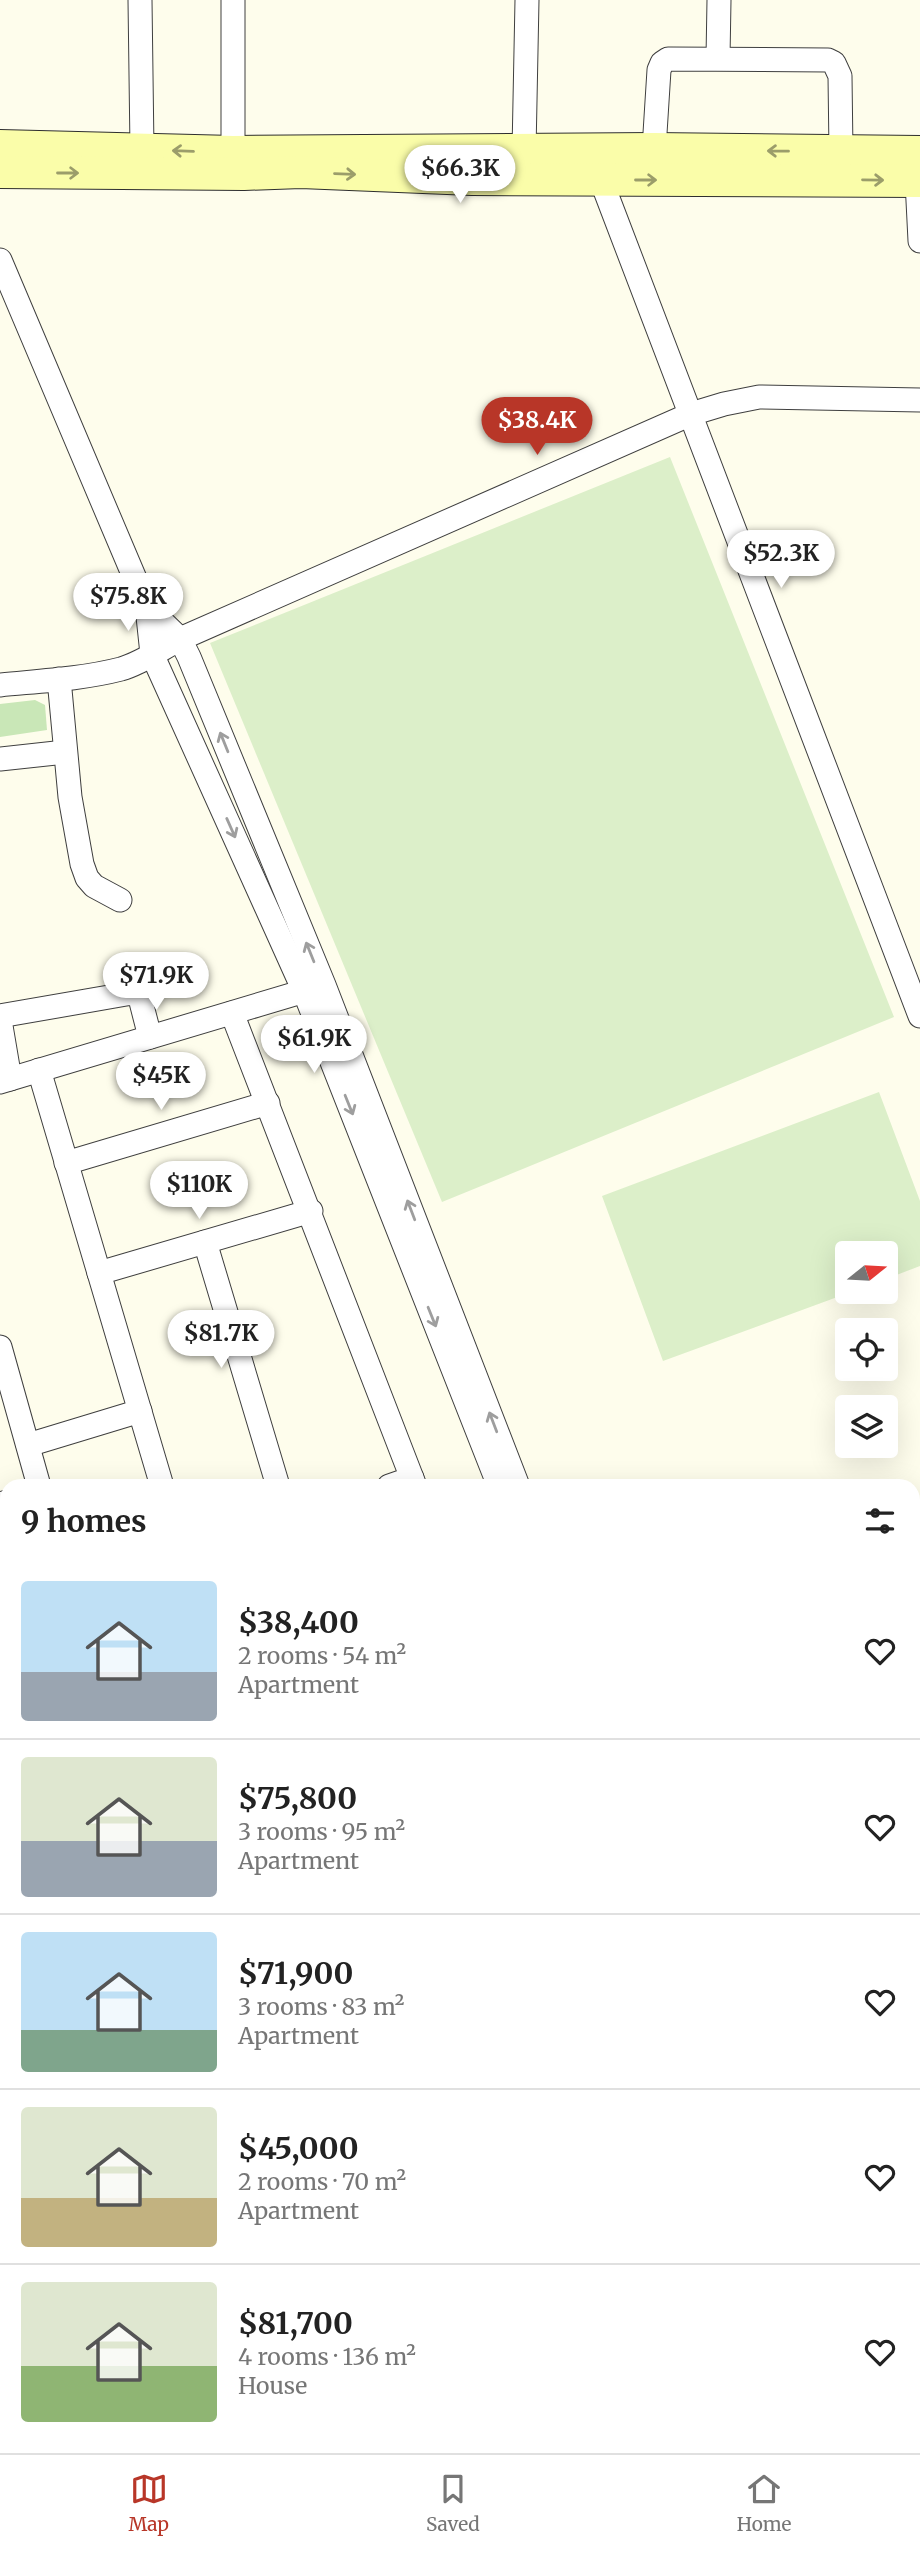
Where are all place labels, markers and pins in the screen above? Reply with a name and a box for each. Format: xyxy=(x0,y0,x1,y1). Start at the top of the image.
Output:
pin: $66.3K xyxy=(403,146,517,205)
pin: $38.4K xyxy=(480,398,594,457)
pin: $52.3K xyxy=(724,530,838,590)
pin: $75.8K xyxy=(71,574,185,633)
pin: $71.9K xyxy=(99,953,213,1012)
pin: $61.9K xyxy=(257,1016,371,1075)
pin: $45K xyxy=(120,1052,202,1112)
pin: $110K xyxy=(150,1162,248,1221)
pin: $81.7K xyxy=(164,1310,278,1370)

